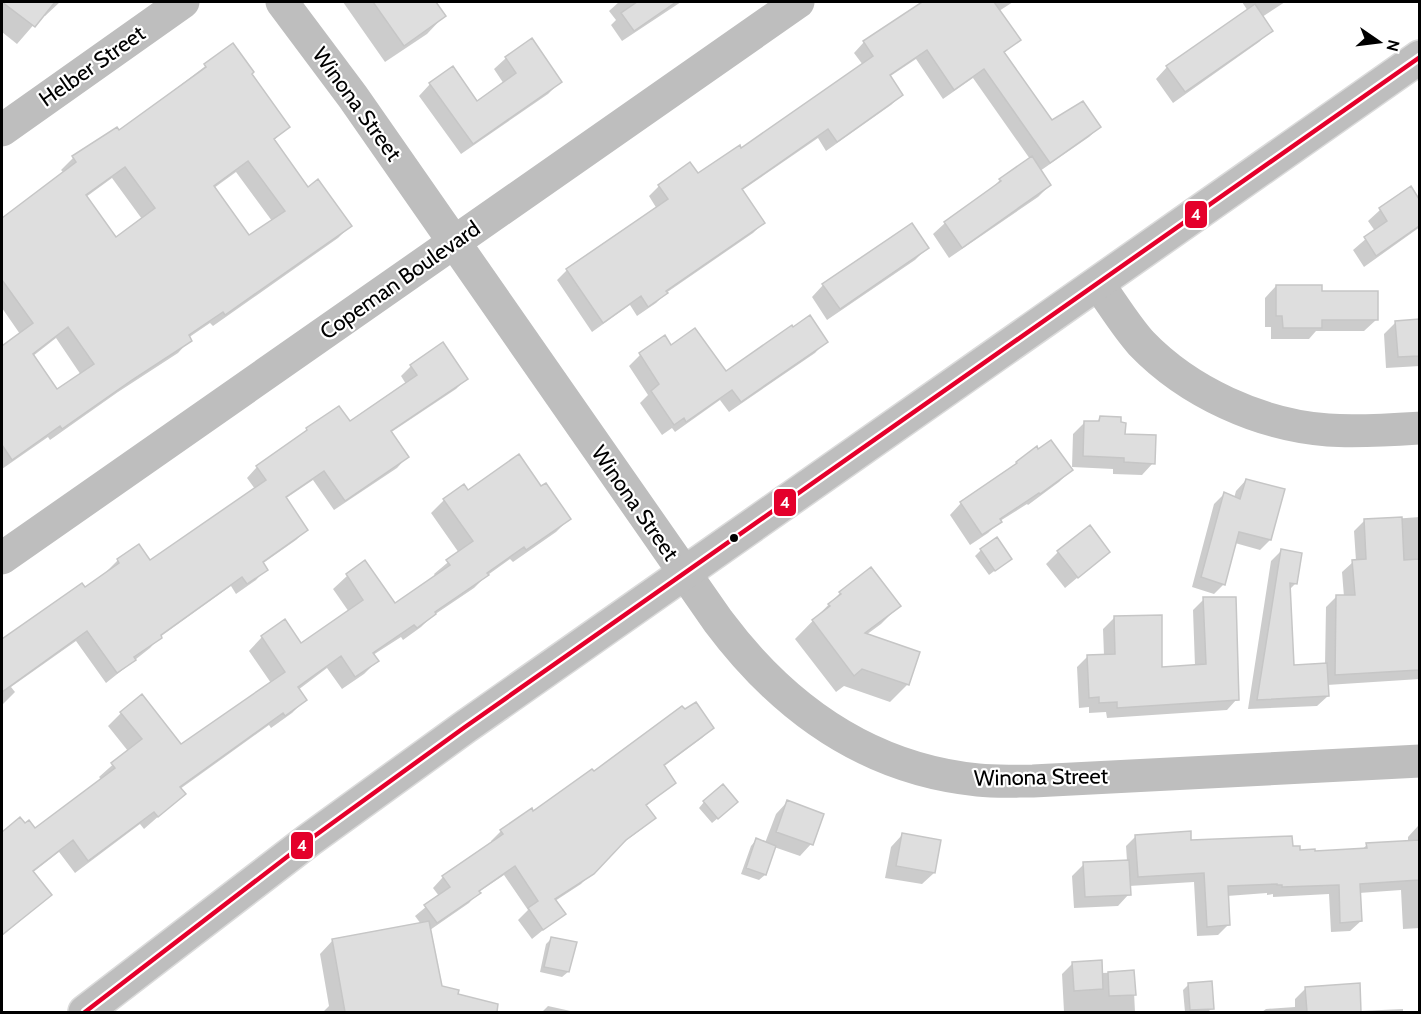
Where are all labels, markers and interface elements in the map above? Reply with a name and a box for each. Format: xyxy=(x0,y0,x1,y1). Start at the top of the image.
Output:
north arrow xyxy=(1349,12,1409,72)
street label: Helber Street xyxy=(34,19,151,113)
text: N xyxy=(1382,38,1404,53)
street label: Winona Street xyxy=(307,42,408,167)
line badge: 4 xyxy=(1184,200,1208,229)
text: 4 xyxy=(1191,205,1201,224)
street label: Copeman Boulevard xyxy=(315,215,485,345)
street label: Winona Street xyxy=(585,440,685,566)
line badge: 4 xyxy=(773,488,797,517)
text: 4 xyxy=(780,493,790,512)
unlabelled marker xyxy=(728,532,740,544)
street label: Winona Street xyxy=(974,762,1109,792)
line badge: 4 xyxy=(290,831,314,860)
text: 4 xyxy=(297,836,307,855)

